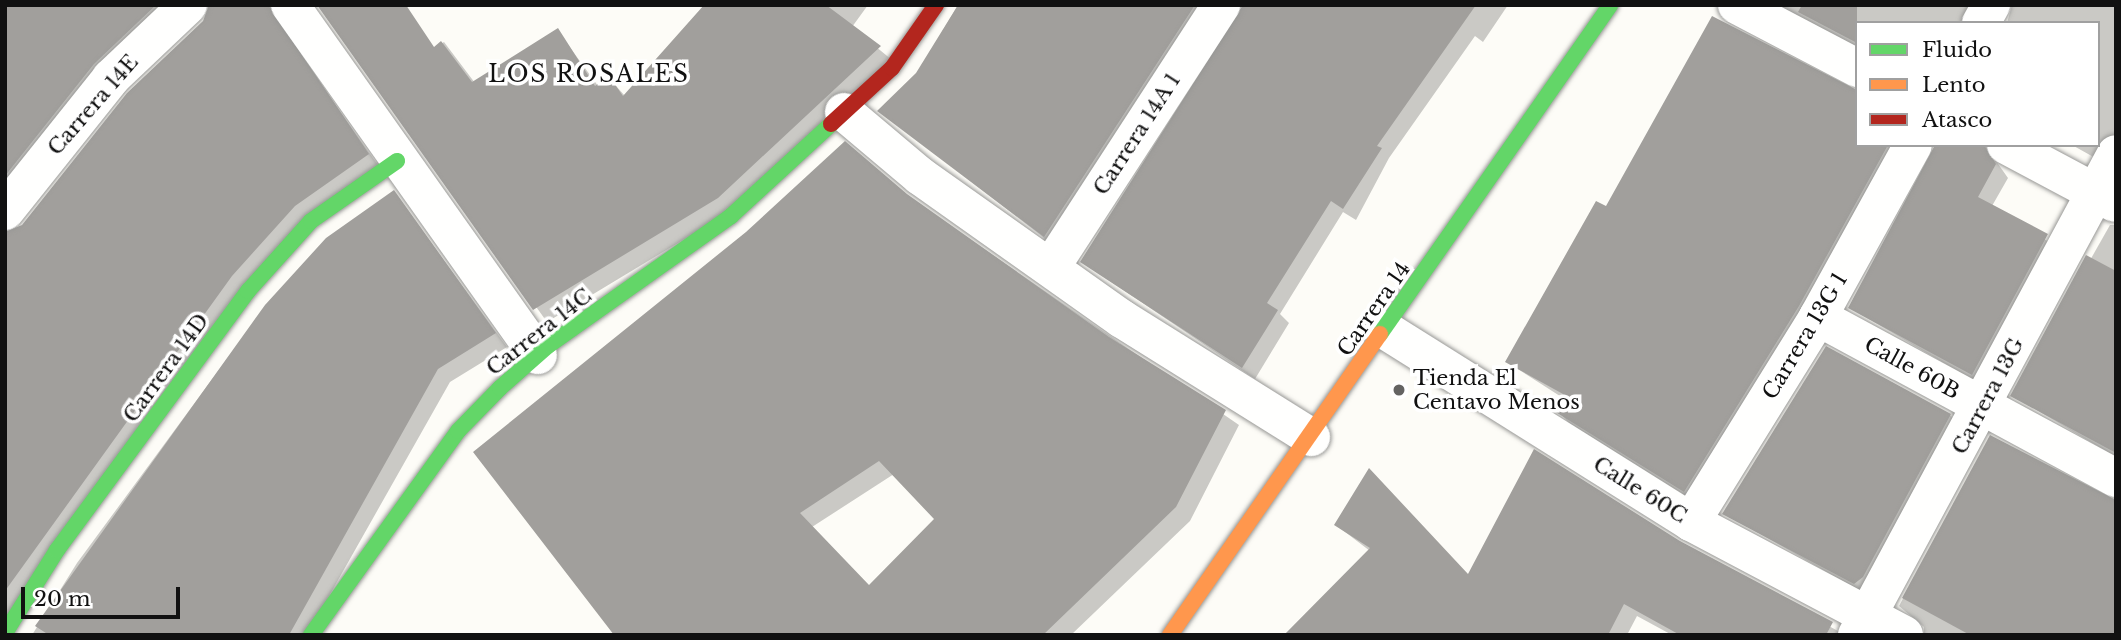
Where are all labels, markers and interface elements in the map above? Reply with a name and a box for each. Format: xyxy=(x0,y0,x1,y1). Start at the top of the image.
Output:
legend xyxy=(1855,21,2100,147)
text: Fluido xyxy=(1922,37,1992,63)
street label: Carrera 14E xyxy=(43,50,143,160)
district label: LOS ROSALES xyxy=(490,60,688,88)
street label: Carrera 14A 1 xyxy=(1088,68,1186,200)
text: Lento xyxy=(1922,72,1985,98)
text: Atasco xyxy=(1922,107,1992,133)
street label: Carrera 14 xyxy=(1332,257,1416,361)
street label: Carrera 13G 1 xyxy=(1757,268,1853,404)
street label: Carrera 14C xyxy=(481,283,597,381)
street label: Carrera 14D xyxy=(118,309,214,427)
street label: Calle 60B xyxy=(1860,332,1964,404)
street label: Carrera 13G xyxy=(1947,333,2029,459)
place label: Tienda El Centavo Menos xyxy=(1413,365,1580,415)
marker: Tienda El Centavo Menos xyxy=(1391,382,1407,398)
street label: Calle 60C xyxy=(1589,451,1691,529)
scale bar xyxy=(24,574,184,618)
text: 20 m xyxy=(34,586,91,612)

